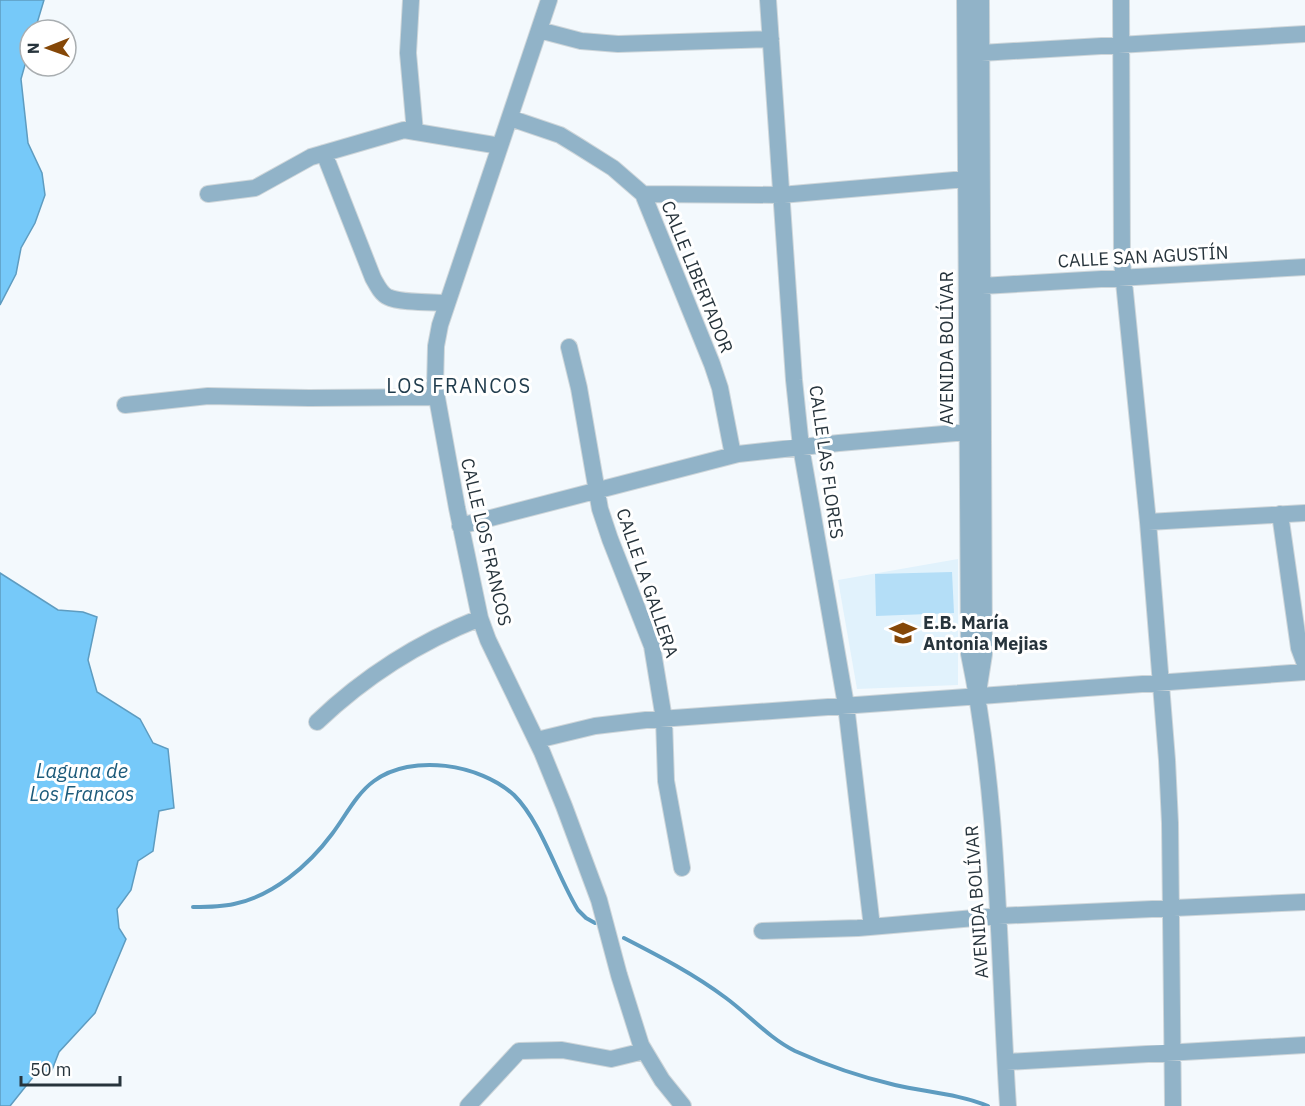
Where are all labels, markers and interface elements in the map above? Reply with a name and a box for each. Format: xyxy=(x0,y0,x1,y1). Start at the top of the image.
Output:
north arrow xyxy=(18,18,78,78)
text: N xyxy=(23,42,43,54)
street label: CALLE LIBERTADOR xyxy=(656,197,738,356)
street label: CALLE SAN AGUSTÍN xyxy=(1057,241,1229,272)
street label: AVENIDA BOLÍVAR xyxy=(935,271,958,425)
district label: LOS FRANCOS xyxy=(386,372,532,399)
street label: CALLE LAS FLORES xyxy=(804,384,849,540)
street label: CALLE LOS FRANCOS xyxy=(456,456,517,628)
street label: CALLE LA GALLERA xyxy=(611,505,684,661)
place label: E.B. María Antonia Mejias xyxy=(923,611,1048,655)
school or university icon: E.B. María Antonia Mejias xyxy=(888,618,918,648)
water label: Laguna de Los Francos xyxy=(29,757,135,807)
street label: AVENIDA BOLÍVAR xyxy=(960,825,993,980)
scale bar xyxy=(21,1049,120,1087)
text: 50 m xyxy=(30,1058,72,1081)

